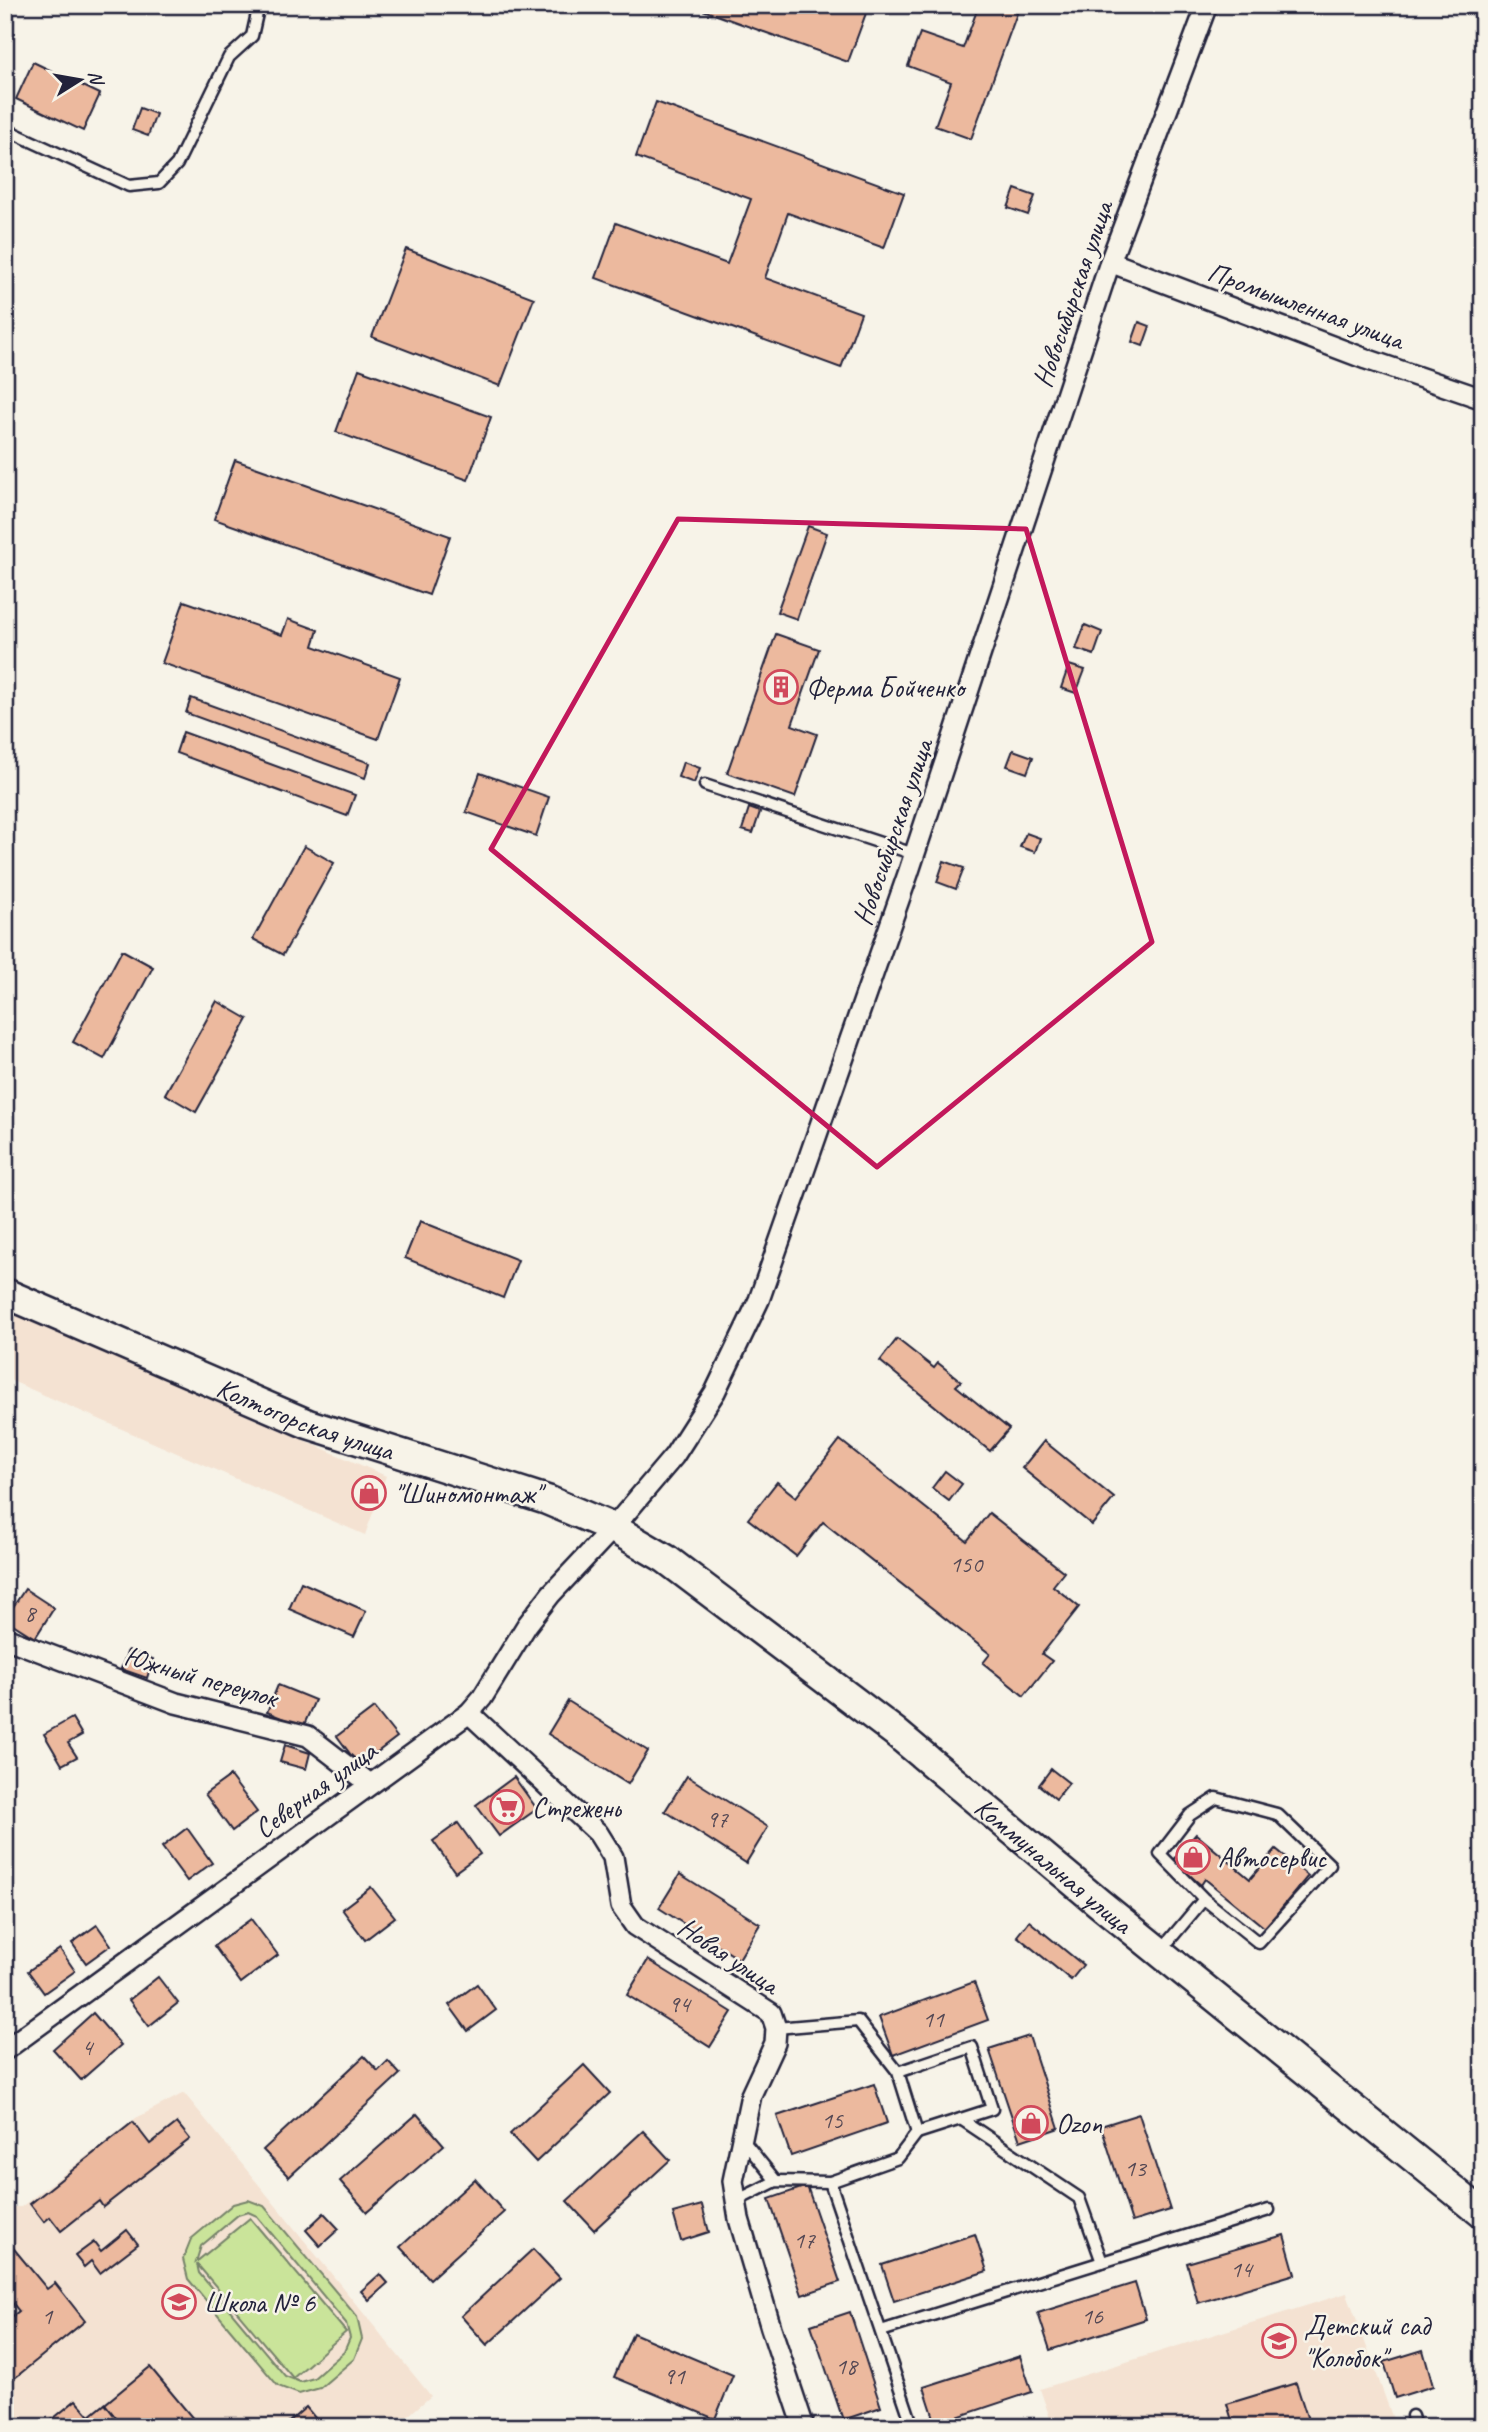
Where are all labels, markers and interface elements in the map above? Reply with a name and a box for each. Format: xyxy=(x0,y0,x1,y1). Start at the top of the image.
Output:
north arrow xyxy=(46,46,116,116)
text: N xyxy=(83,69,109,88)
street label: Новосибирская улица xyxy=(1024,194,1121,392)
street label: Промышленная улица xyxy=(1203,254,1411,358)
building icon: Ферма Бойченко xyxy=(762,668,800,706)
place label: Ферма Бойченко xyxy=(806,670,967,705)
street label: Новосибирская улица xyxy=(844,732,941,930)
street label: Колтогорская улица xyxy=(212,1370,400,1469)
shop icon: "Шиномонтаж" xyxy=(350,1474,388,1512)
place label: "Шиномонтаж" xyxy=(394,1476,546,1511)
house number: 150 xyxy=(950,1549,984,1579)
house number: 8 xyxy=(25,1598,38,1628)
street label: Южный переулок xyxy=(120,1638,284,1716)
street label: Северная улица xyxy=(247,1732,385,1846)
supermarket icon: Стрежень xyxy=(488,1788,526,1826)
street label: Коммунальная улица xyxy=(968,1789,1141,1942)
place label: Стрежень xyxy=(532,1790,623,1825)
house number: 97 xyxy=(706,1804,729,1834)
shop icon: Автосервис xyxy=(1174,1838,1212,1876)
place label: Автосервис xyxy=(1218,1840,1328,1875)
street label: Новая улица xyxy=(671,1909,788,2003)
house number: 94 xyxy=(668,1989,692,2019)
house number: 11 xyxy=(922,2004,945,2034)
house number: 4 xyxy=(82,2032,95,2062)
shop icon: Ozon xyxy=(1012,2104,1050,2142)
house number: 15 xyxy=(821,2105,844,2135)
place label: Ozon xyxy=(1056,2106,1102,2141)
house number: 13 xyxy=(1124,2153,1148,2183)
house number: 17 xyxy=(793,2225,816,2255)
house number: 14 xyxy=(1230,2254,1254,2284)
school or university icon: Школа № 6 xyxy=(160,2283,198,2321)
place label: Школа № 6 xyxy=(204,2285,316,2320)
house number: 1 xyxy=(42,2301,54,2331)
house number: 16 xyxy=(1081,2301,1104,2331)
place label: Детский сад "Колобок" xyxy=(1304,2308,1433,2375)
school or university icon: Детский сад "Колобок" xyxy=(1260,2322,1298,2360)
house number: 18 xyxy=(835,2351,859,2381)
house number: 91 xyxy=(663,2361,686,2391)

